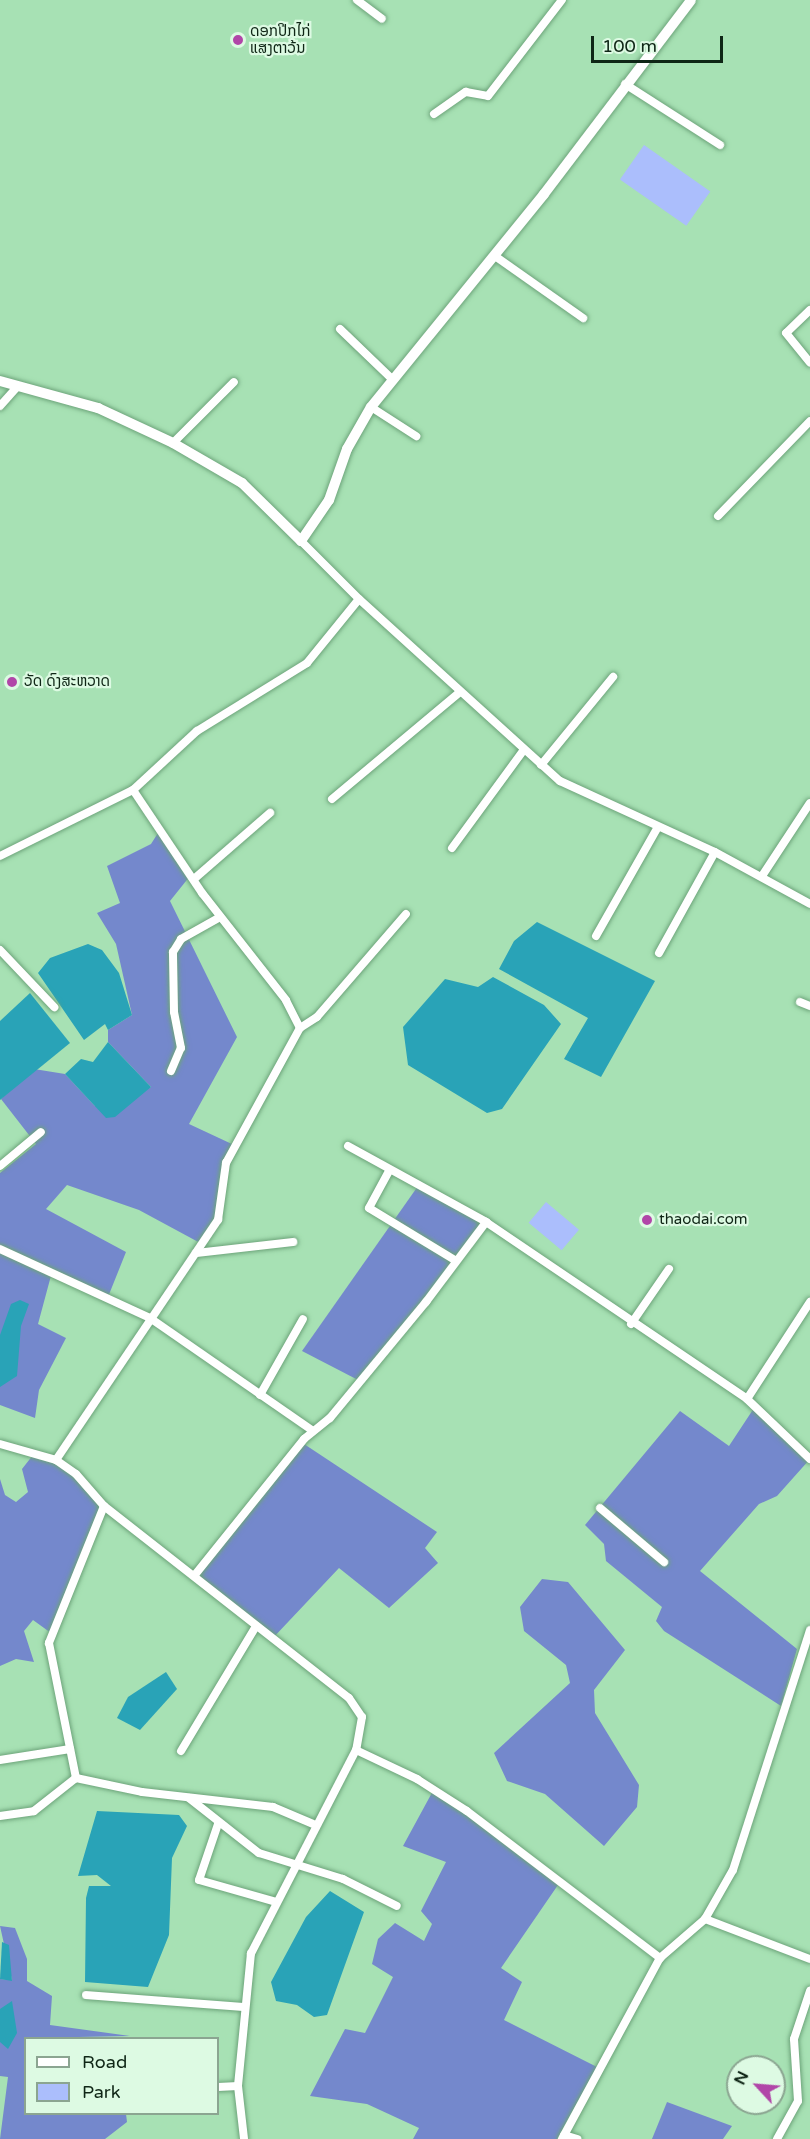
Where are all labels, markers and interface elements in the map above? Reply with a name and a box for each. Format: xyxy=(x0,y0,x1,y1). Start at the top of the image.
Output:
place label: ດອກປີກໄກ່ ແສງຕາວ້ນ xyxy=(250,22,311,57)
scale bar xyxy=(594,24,726,62)
marker: ດອກປີກໄກ່ ແສງຕາວ້ນ xyxy=(231,33,245,47)
text: 100 m xyxy=(602,35,657,57)
place label: ວັດ ດົງສະຫວາດ xyxy=(24,673,110,691)
marker: ວັດ ດົງສະຫວາດ xyxy=(5,675,19,689)
place label: thaodai.com xyxy=(659,1211,748,1229)
marker: thaodai.com xyxy=(640,1213,654,1227)
legend xyxy=(24,2037,219,2115)
text: Road xyxy=(82,2051,127,2073)
north arrow xyxy=(726,2055,786,2115)
text: N xyxy=(730,2068,753,2088)
text: Park xyxy=(82,2081,120,2103)

